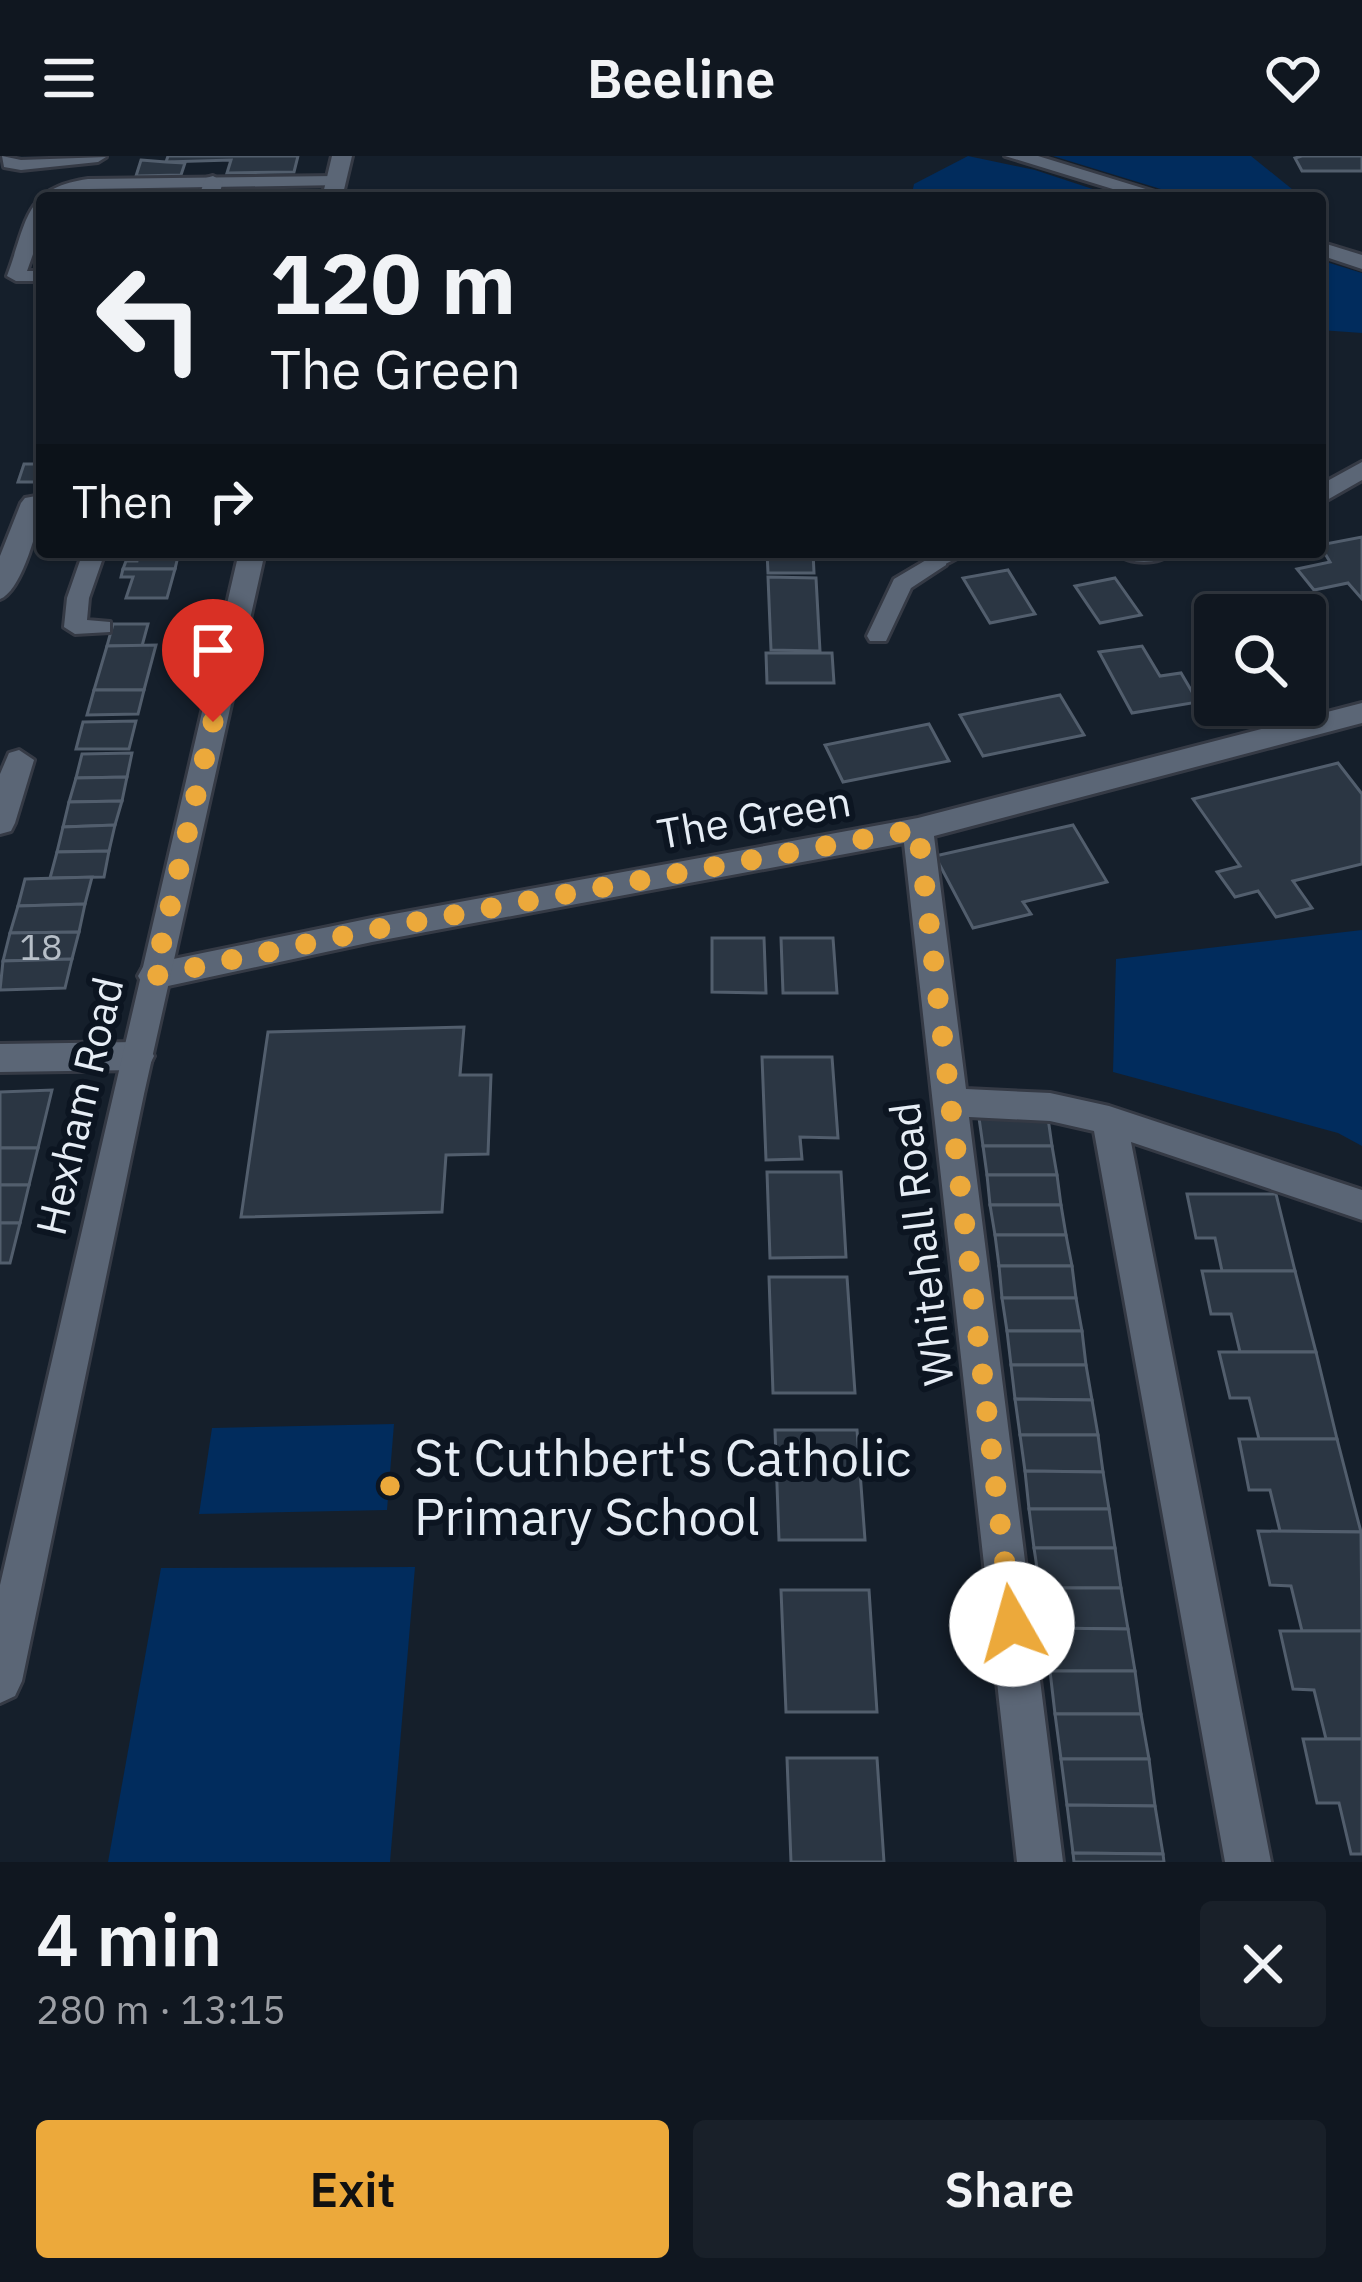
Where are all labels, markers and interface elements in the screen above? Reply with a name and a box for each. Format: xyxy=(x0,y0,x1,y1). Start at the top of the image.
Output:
text: Beeline xyxy=(587,43,775,113)
icon: menu xyxy=(36,45,102,111)
icon: heart xyxy=(1260,45,1326,111)
text: 120 m xyxy=(270,228,516,337)
icon: left xyxy=(72,240,228,396)
text: The Green xyxy=(270,334,521,404)
icon: right xyxy=(198,468,264,534)
text: Then xyxy=(72,472,174,530)
map controls xyxy=(1194,594,1326,726)
button: search xyxy=(1194,594,1326,726)
pin xyxy=(162,599,264,722)
icon: arrive xyxy=(180,617,246,683)
street label: The Green xyxy=(653,773,855,861)
house number: 18 xyxy=(19,923,63,970)
street label: Hexham Road xyxy=(23,972,135,1240)
street label: Whitehall Road xyxy=(876,1099,966,1389)
place label: St Cuthbert's Catholic Primary School xyxy=(414,1424,911,1549)
marker: St Cuthbert's Catholic Primary School xyxy=(377,1473,403,1499)
position arrow xyxy=(949,1561,1075,1687)
text: 4 min xyxy=(36,1892,222,1986)
button: close xyxy=(1200,1901,1326,2027)
text: 280 m · 13:15 xyxy=(36,1984,286,2035)
button: Exit xyxy=(36,2120,669,2258)
button: Share xyxy=(693,2120,1326,2258)

